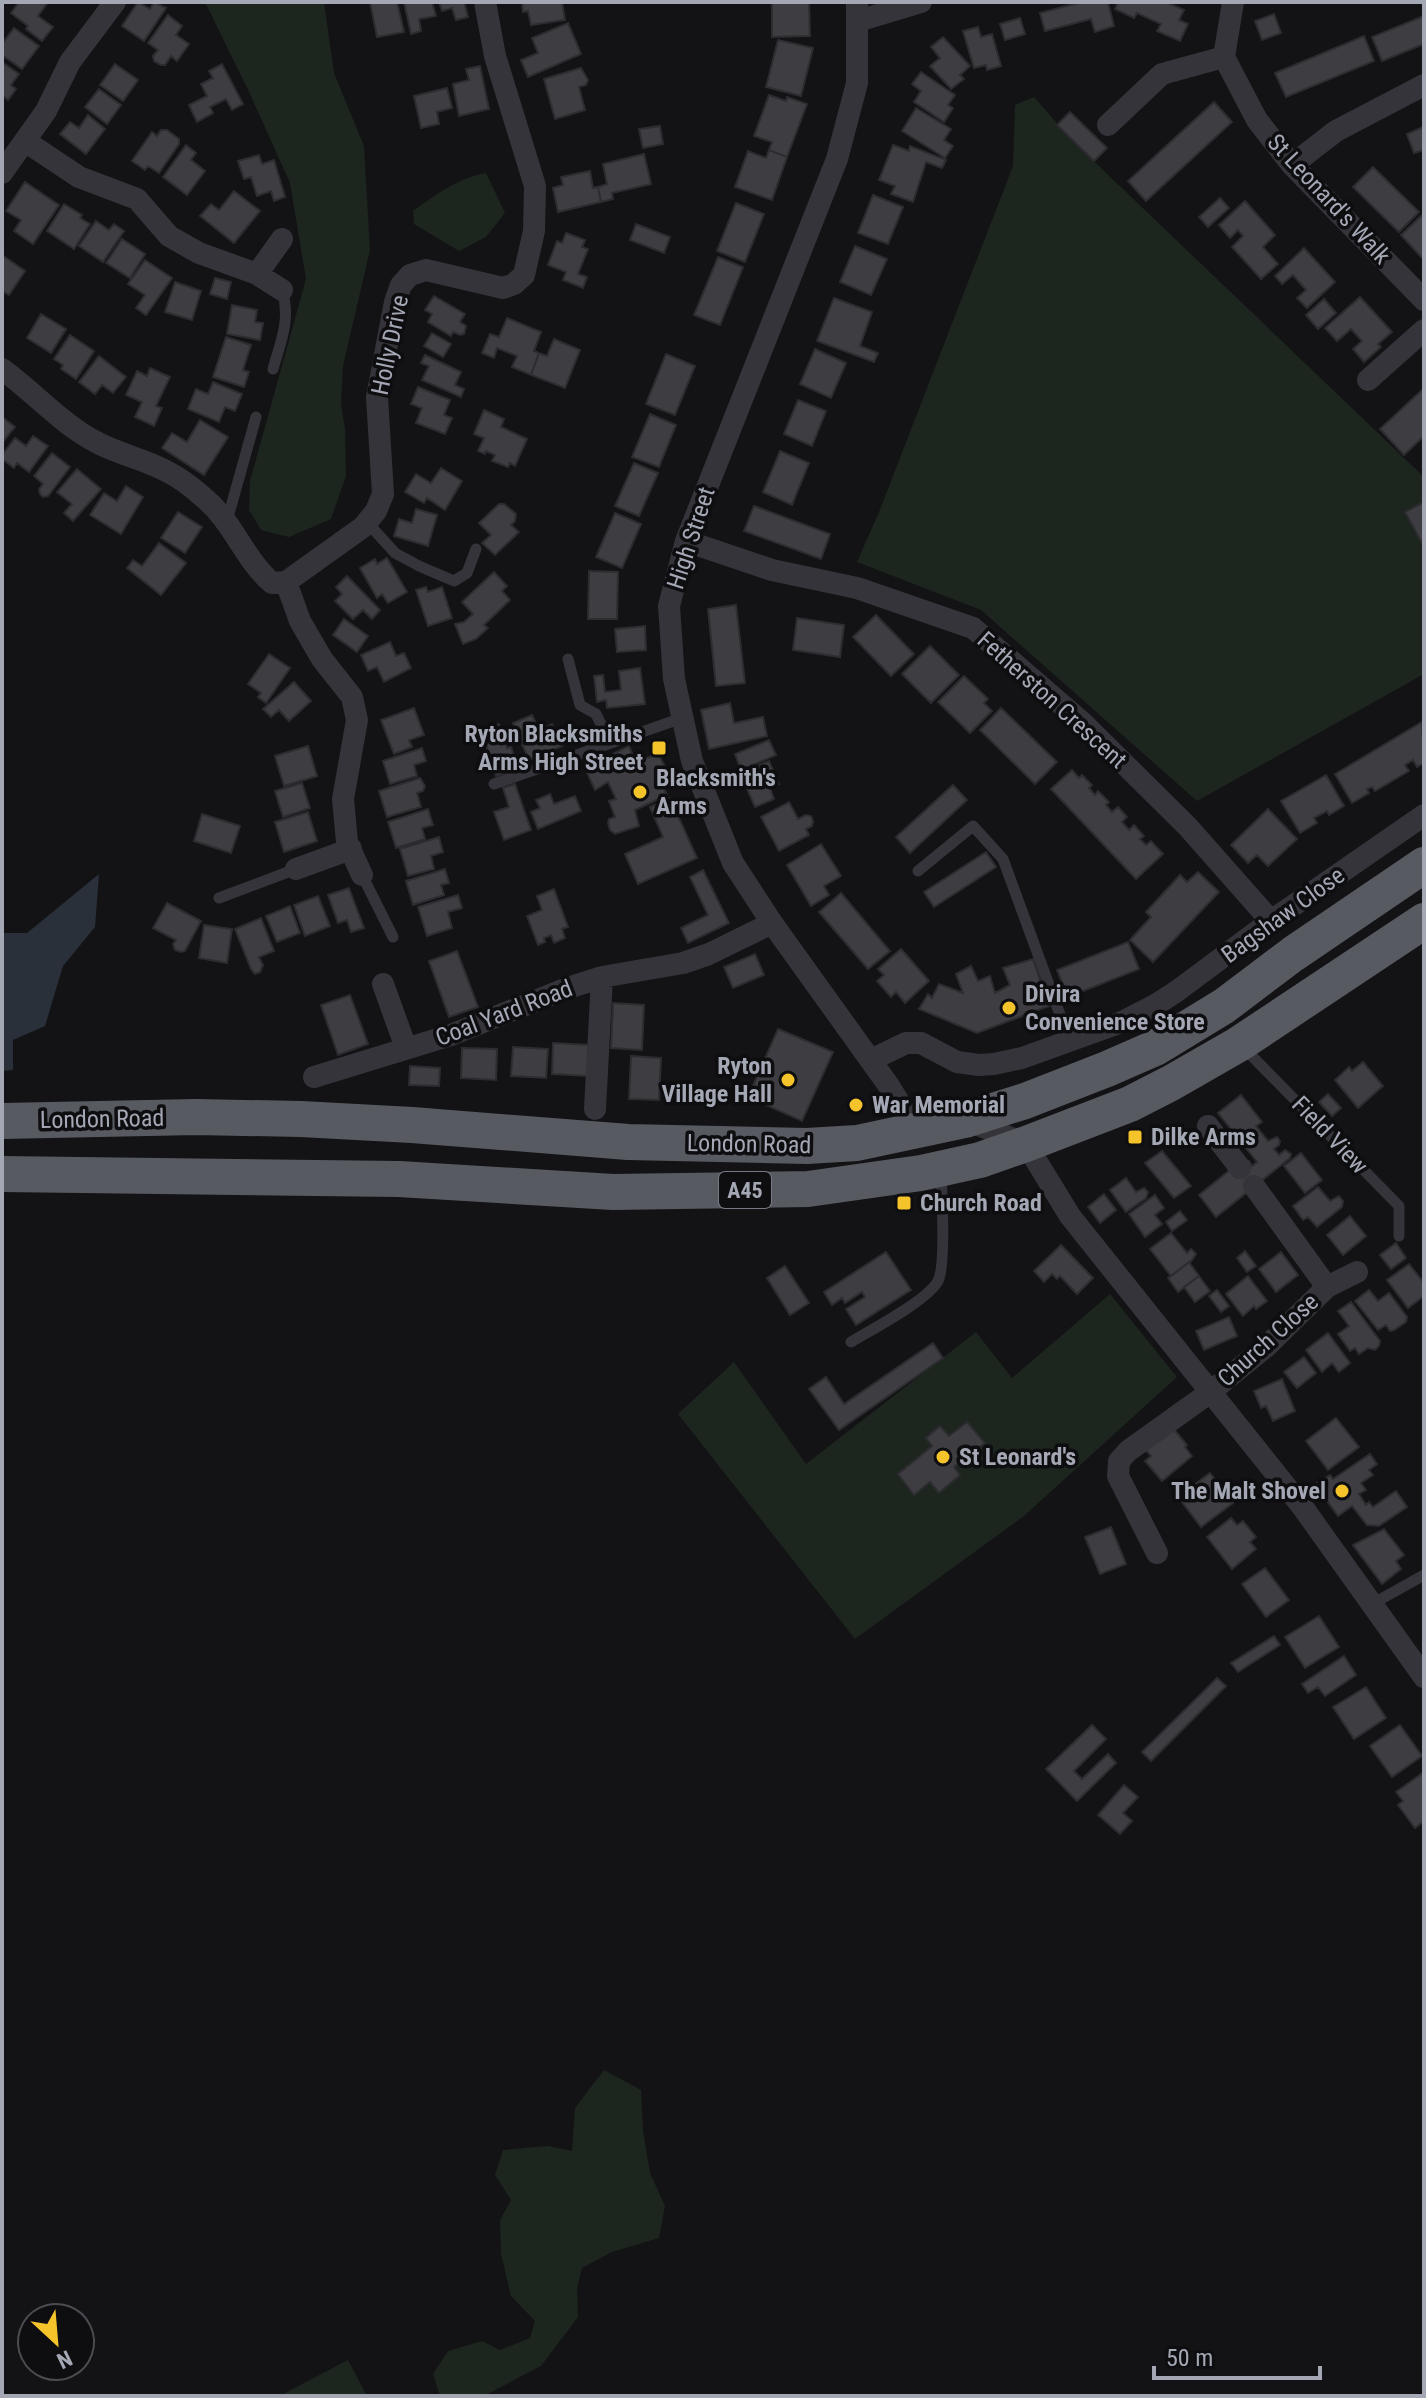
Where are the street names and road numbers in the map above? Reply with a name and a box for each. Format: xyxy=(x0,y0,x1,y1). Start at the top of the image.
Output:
street label: St Leonard's Walk xyxy=(1262,128,1396,270)
street label: Holly Drive xyxy=(366,293,414,397)
street label: High Street xyxy=(661,483,721,593)
street label: Fetherston Crescent xyxy=(972,626,1132,774)
street label: Bagshaw Close xyxy=(1216,861,1350,969)
street label: Coal Yard Road xyxy=(432,974,576,1052)
street label: Field View xyxy=(1286,1090,1374,1180)
street label: London Road xyxy=(40,1104,164,1134)
street label: London Road xyxy=(687,1129,811,1159)
road number: A45 xyxy=(719,1172,771,1208)
street label: Church Close xyxy=(1212,1288,1324,1392)

